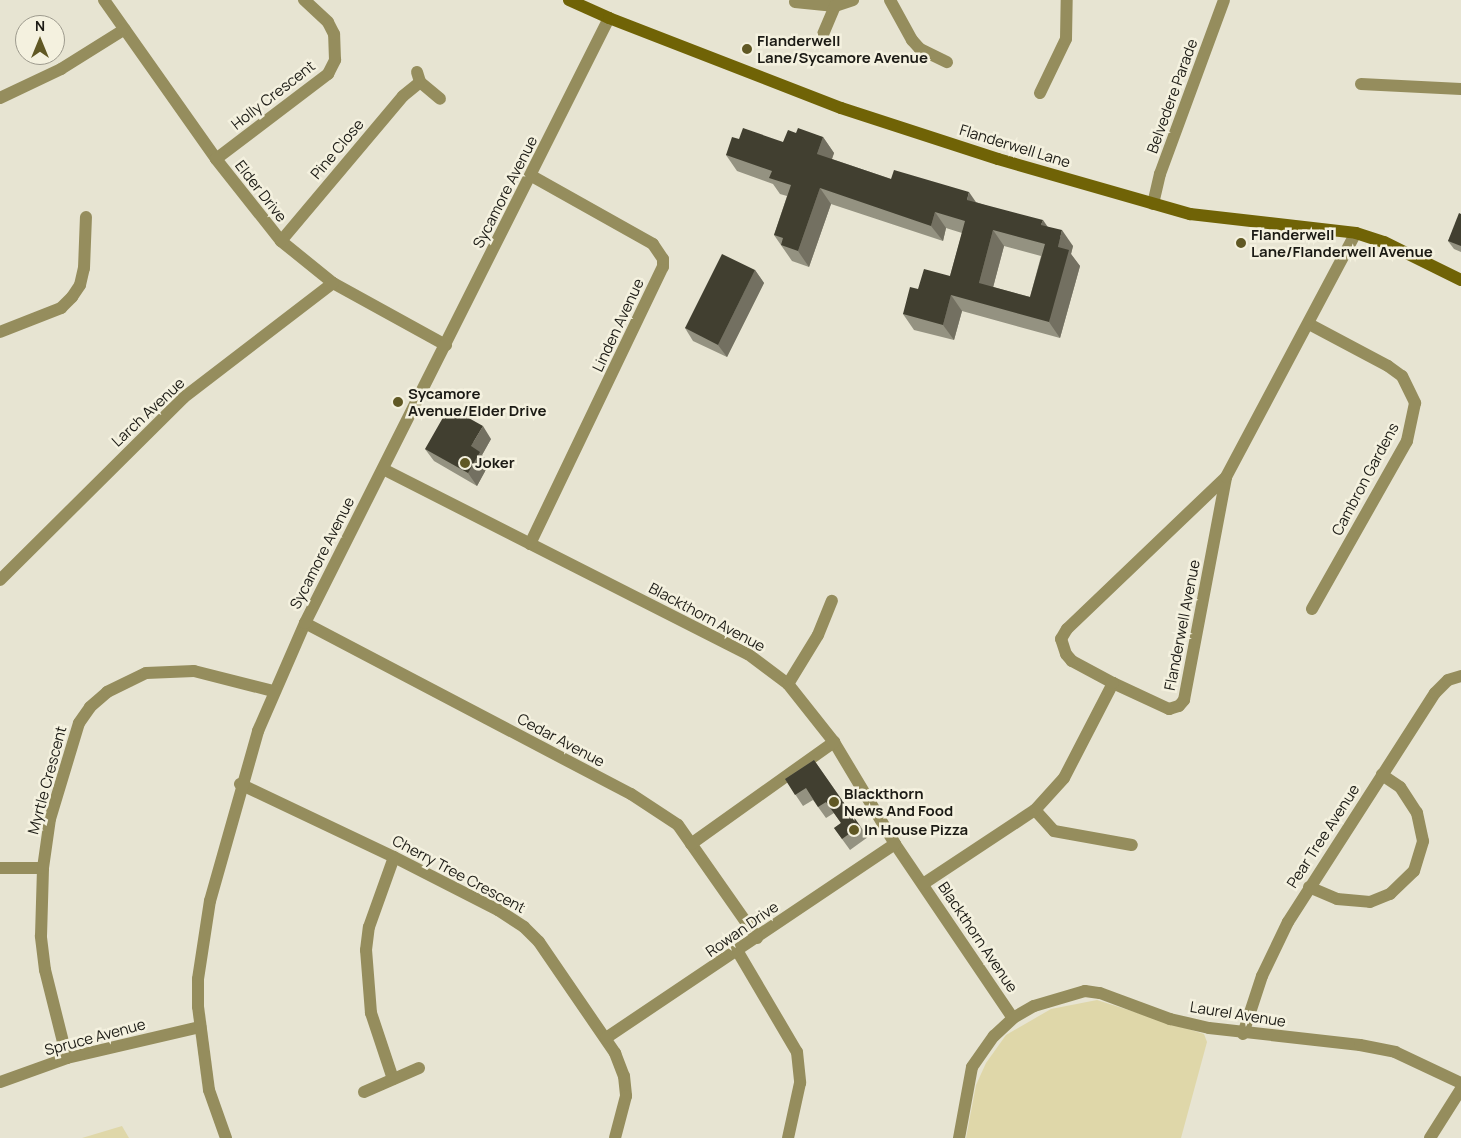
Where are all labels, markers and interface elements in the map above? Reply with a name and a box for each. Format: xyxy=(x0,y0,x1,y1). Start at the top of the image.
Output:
north arrow xyxy=(15,15,65,65)
text: N xyxy=(35,16,45,35)
place label: Flanderwell Lane/Sycamore Avenue xyxy=(757,31,928,66)
street label: Belvedere Parade xyxy=(1143,36,1201,156)
marker: Flanderwell Lane/Sycamore Avenue xyxy=(741,43,753,55)
street label: Holly Crescent xyxy=(228,57,318,133)
street label: Pine Close xyxy=(307,115,367,183)
street label: Flanderwell Lane xyxy=(957,121,1073,171)
street label: Sycamore Avenue xyxy=(469,133,541,251)
street label: Elder Drive xyxy=(231,157,291,225)
place label: Flanderwell Lane/Flanderwell Avenue xyxy=(1251,225,1433,260)
marker: Flanderwell Lane/Flanderwell Avenue xyxy=(1235,237,1247,249)
street label: Linden Avenue xyxy=(589,276,647,374)
street label: Larch Avenue xyxy=(108,374,188,450)
place label: Sycamore Avenue/Elder Drive xyxy=(408,384,547,419)
marker: Sycamore Avenue/Elder Drive xyxy=(392,396,404,408)
street label: Cambron Gardens xyxy=(1328,420,1402,538)
place label: Joker xyxy=(475,454,515,472)
marker: Joker xyxy=(459,457,471,469)
street label: Sycamore Avenue xyxy=(286,494,358,612)
street label: Flanderwell Avenue xyxy=(1161,558,1203,692)
street label: Blackthorn Avenue xyxy=(646,579,768,655)
street label: Cedar Avenue xyxy=(514,709,608,771)
street label: Myrtle Crescent xyxy=(24,724,70,836)
street label: Pear Tree Avenue xyxy=(1283,781,1363,891)
place label: Blackthorn News And Food xyxy=(844,784,953,819)
marker: Blackthorn News And Food xyxy=(828,796,840,808)
place label: In House Pizza xyxy=(864,821,968,839)
marker: In House Pizza xyxy=(848,824,860,836)
street label: Cherry Tree Crescent xyxy=(389,831,529,917)
street label: Blackthorn Avenue xyxy=(934,878,1022,996)
street label: Rowan Drive xyxy=(702,897,782,961)
street label: Laurel Avenue xyxy=(1189,998,1287,1030)
street label: Spruce Avenue xyxy=(43,1015,147,1059)

